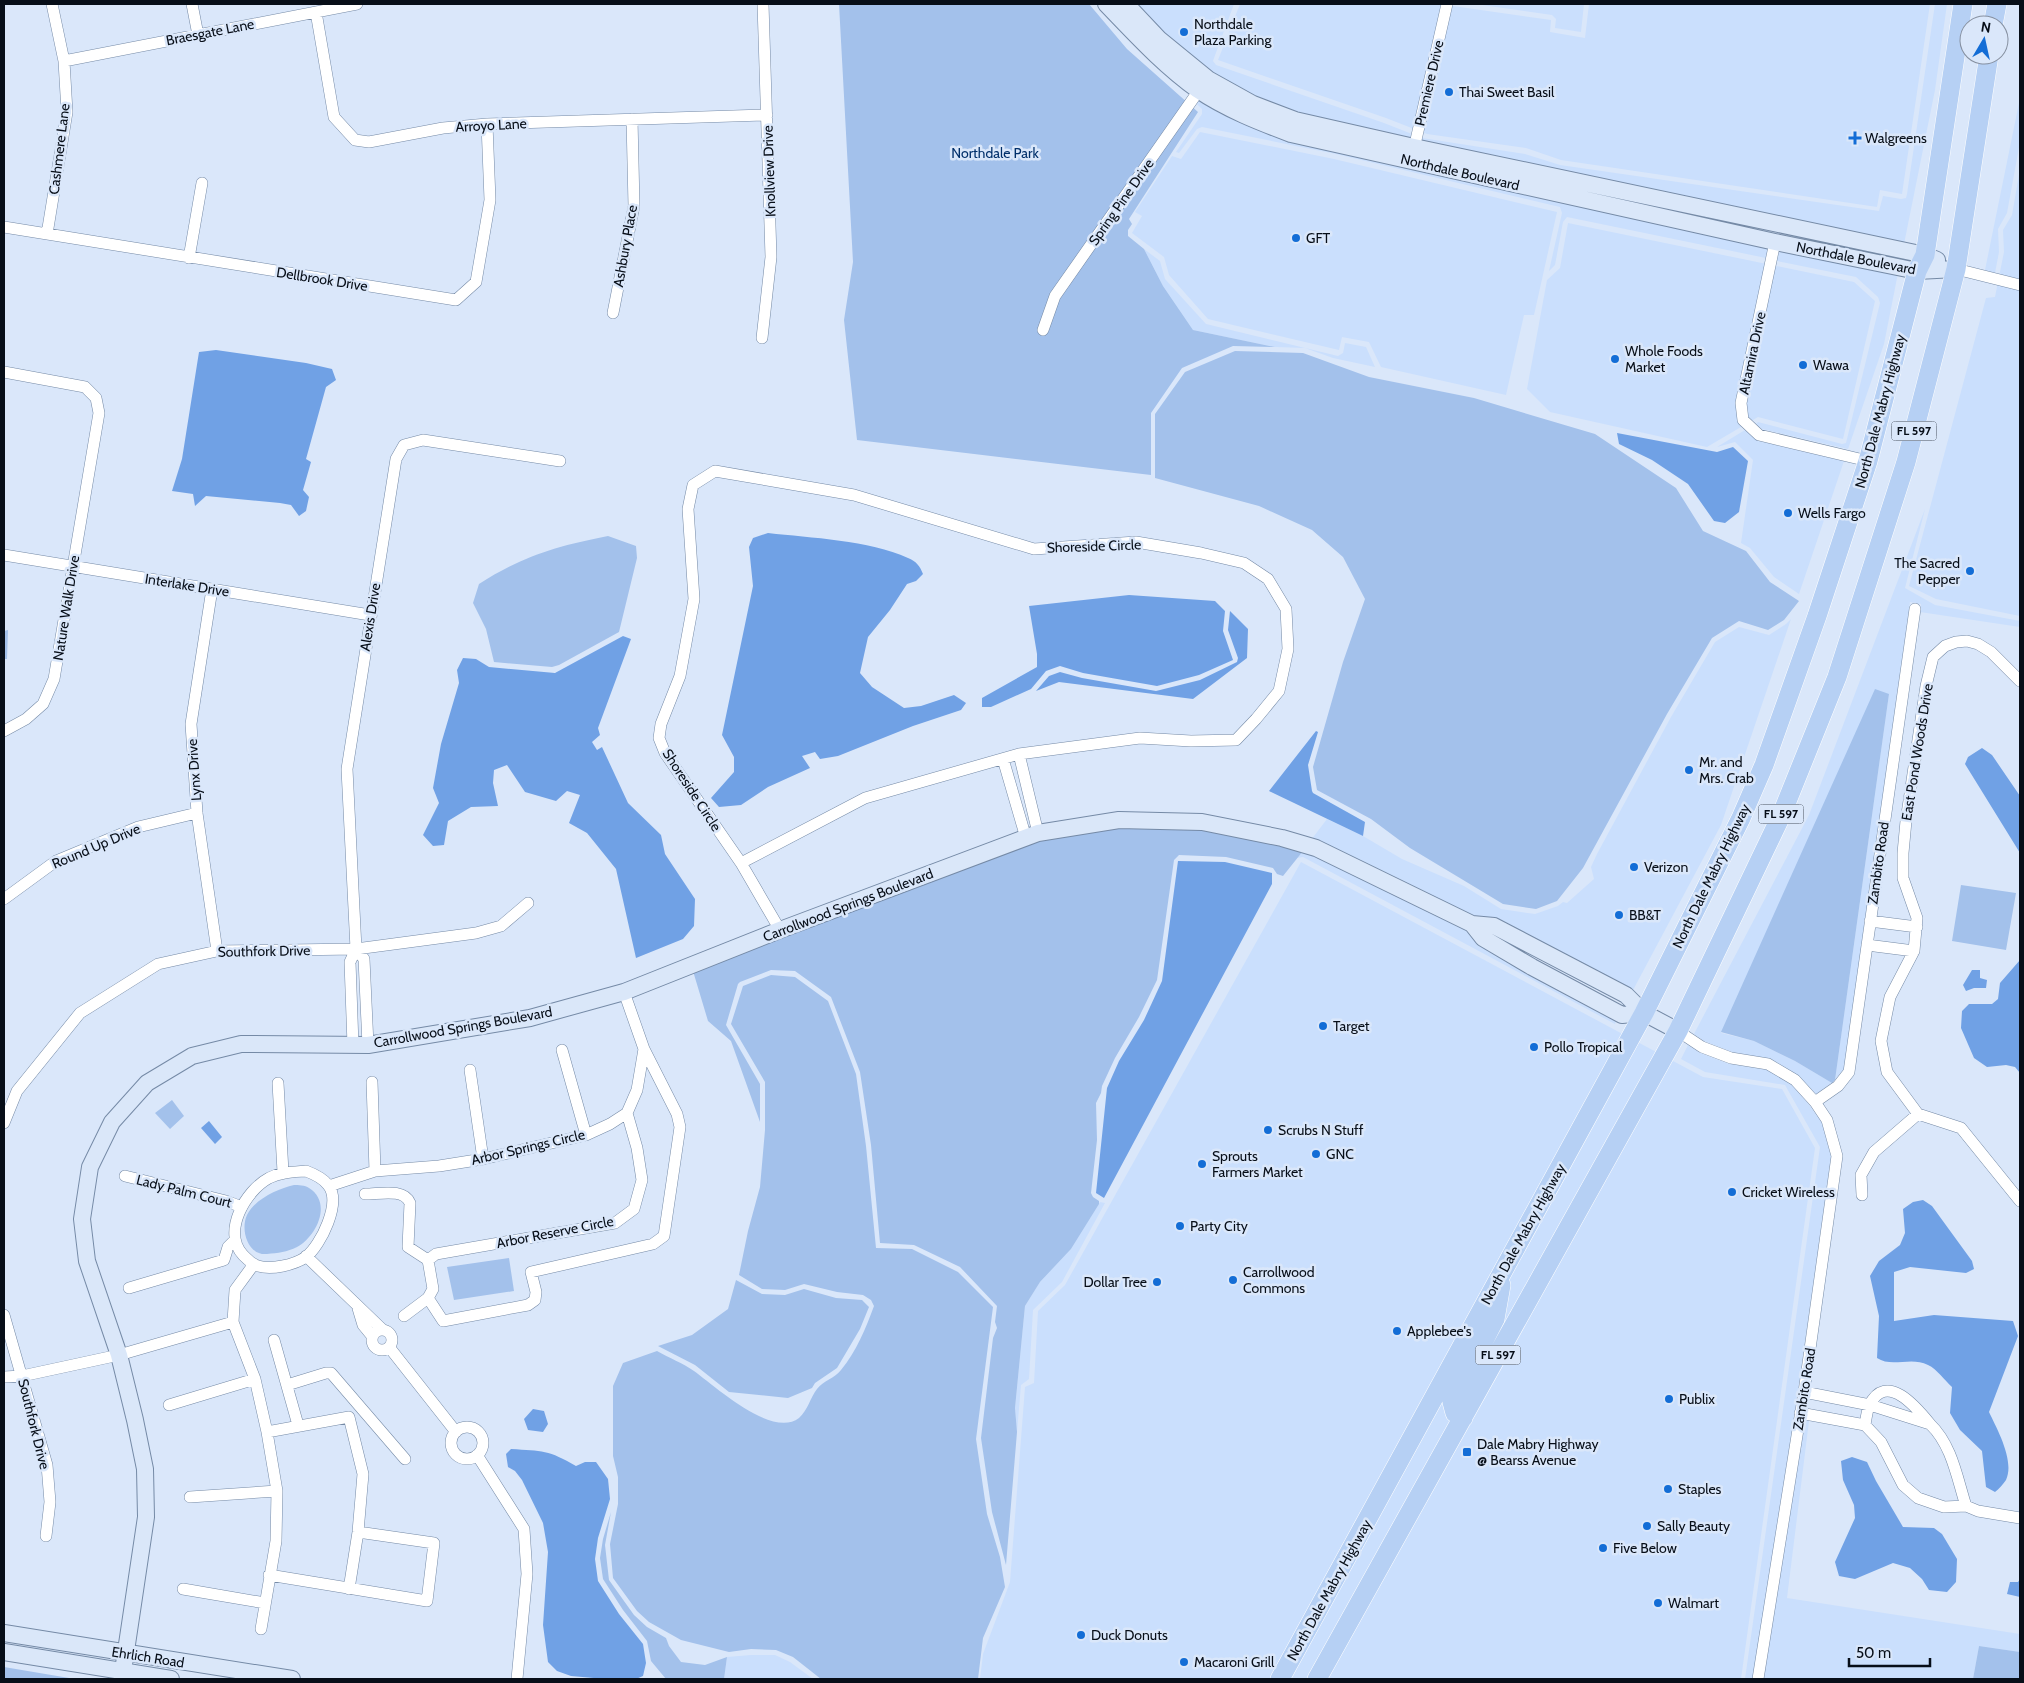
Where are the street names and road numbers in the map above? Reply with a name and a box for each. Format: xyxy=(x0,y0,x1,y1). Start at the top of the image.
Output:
street label: Braesgate Lane xyxy=(164,15,256,49)
street label: Premiere Drive xyxy=(1410,38,1448,128)
street label: Cashmere Lane xyxy=(44,103,74,195)
street label: Arroyo Lane xyxy=(455,114,527,136)
street label: Knollview Drive xyxy=(758,125,780,217)
street label: Northdale Boulevard xyxy=(1399,150,1521,194)
street label: Spring Pine Drive xyxy=(1084,155,1158,249)
street label: Ashbury Place xyxy=(609,203,641,289)
street label: Northdale Boulevard xyxy=(1795,238,1917,278)
street label: Dellbrook Drive xyxy=(275,263,369,295)
street label: Altamira Drive xyxy=(1734,310,1770,396)
street label: North Dale Mabry Highway xyxy=(1851,332,1909,490)
road number: FL 597 xyxy=(1892,422,1936,441)
street label: Shoreside Circle xyxy=(1046,535,1142,557)
street label: Nature Walk Drive xyxy=(49,554,83,662)
street label: Interlake Drive xyxy=(144,569,230,601)
street label: Alexis Drive xyxy=(356,582,384,652)
street label: East Pond Woods Drive xyxy=(1897,682,1937,822)
street label: Lynx Drive xyxy=(183,738,205,802)
street label: Shoreside Circle xyxy=(659,745,725,835)
street label: North Dale Mabry Highway xyxy=(1668,801,1754,951)
road number: FL 597 xyxy=(1758,804,1804,824)
street label: Round Up Drive xyxy=(49,819,143,873)
street label: Zambito Road xyxy=(1863,821,1893,905)
street label: Carrollwood Springs Boulevard xyxy=(760,864,936,946)
street label: Southfork Drive xyxy=(217,941,311,961)
street label: Carrollwood Springs Boulevard xyxy=(372,1002,554,1052)
street label: Arbor Springs Circle xyxy=(469,1125,587,1169)
street label: North Dale Mabry Highway xyxy=(1477,1160,1569,1308)
street label: Lady Palm Court xyxy=(134,1170,234,1212)
street label: Arbor Reserve Circle xyxy=(495,1212,615,1252)
road number: FL 597 xyxy=(1476,1346,1520,1364)
street label: Zambito Road xyxy=(1789,1347,1819,1431)
street label: Southfork Drive xyxy=(14,1377,54,1471)
street label: North Dale Mabry Highway xyxy=(1283,1516,1375,1664)
street label: Ehrlich Road xyxy=(110,1642,186,1672)

